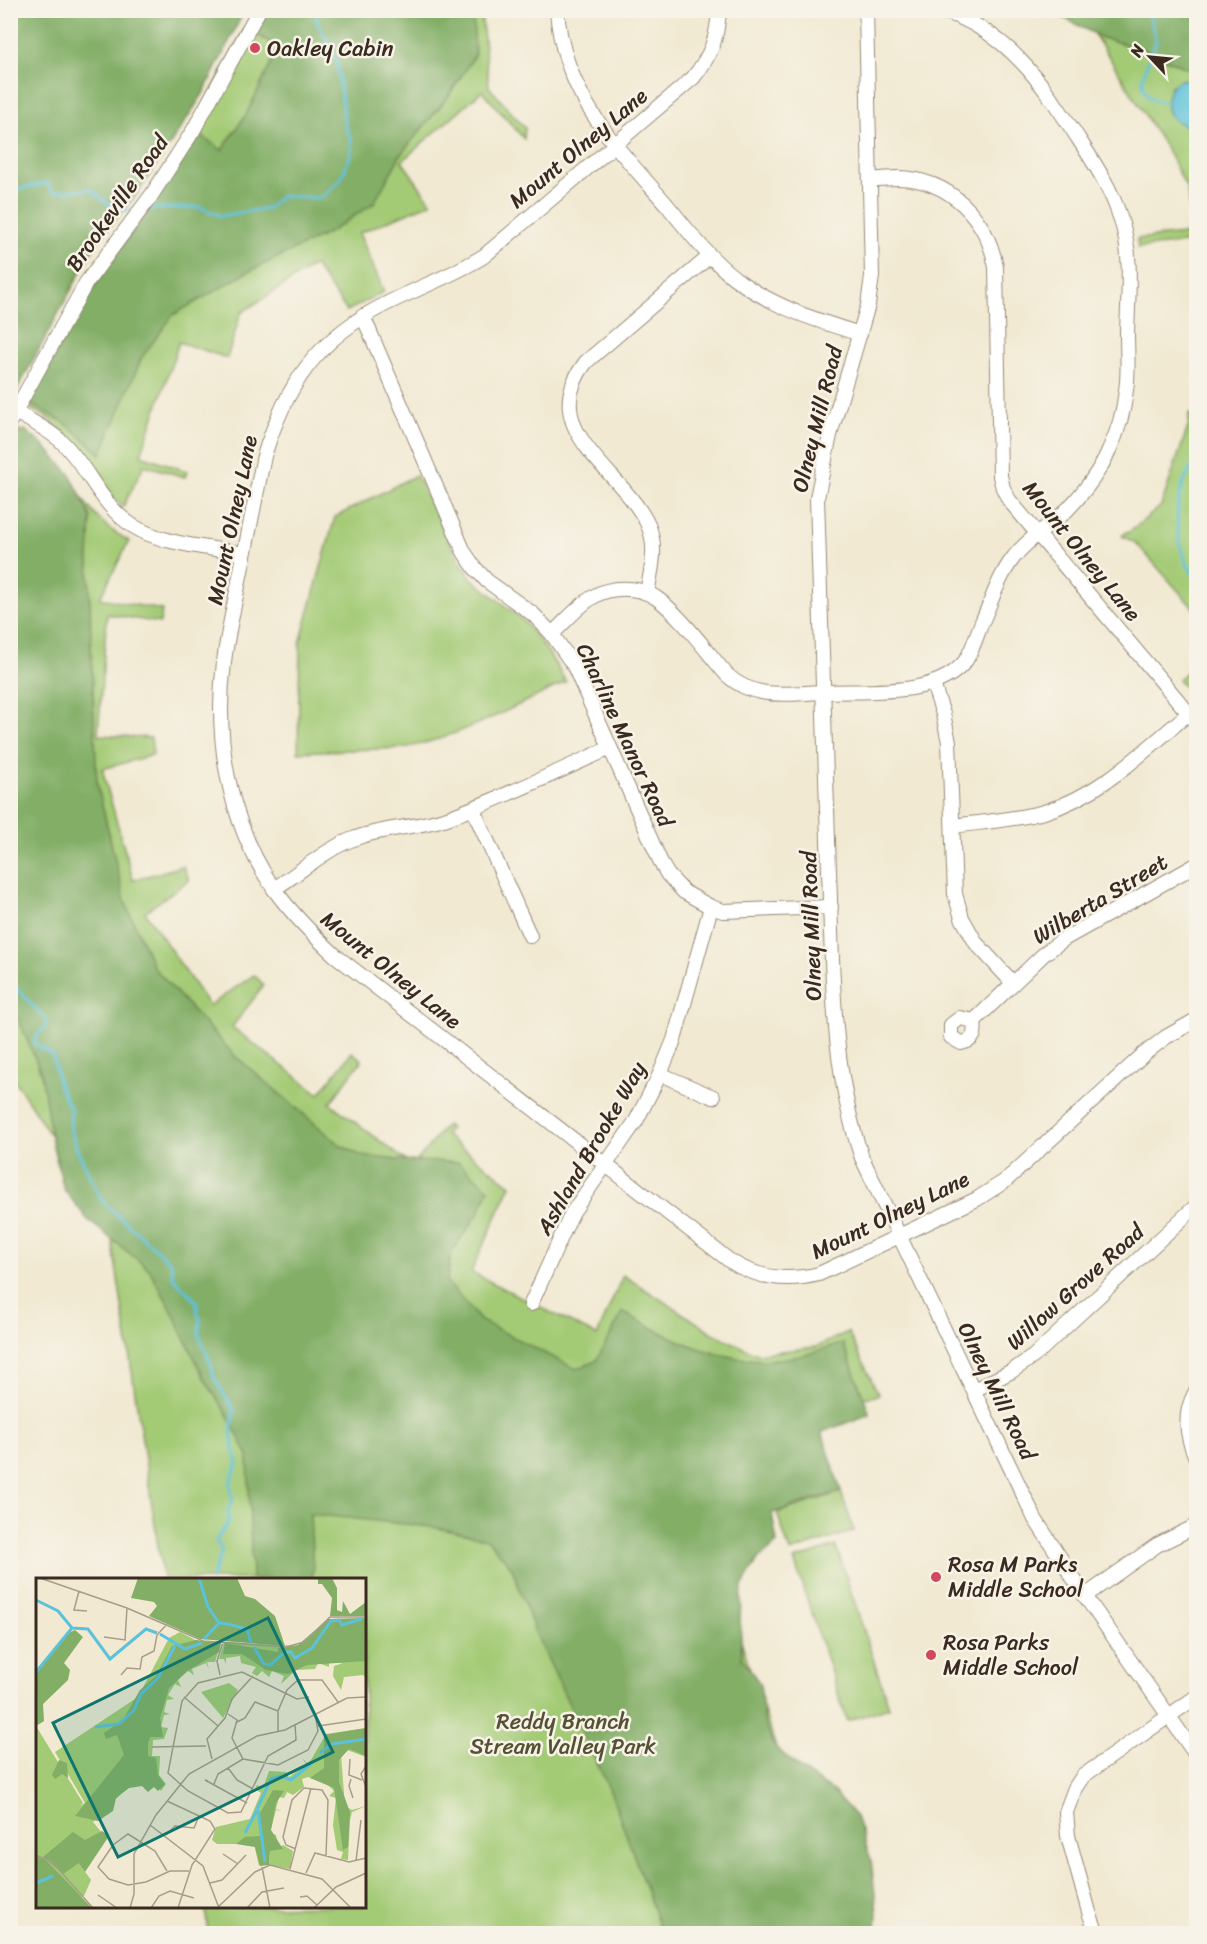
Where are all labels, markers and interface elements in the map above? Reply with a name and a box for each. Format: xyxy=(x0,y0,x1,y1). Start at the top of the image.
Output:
north arrow xyxy=(1120,27,1180,87)
place label: Oakley Cabin xyxy=(267,29,393,68)
text: N xyxy=(1121,38,1153,63)
marker: Oakley Cabin xyxy=(248,41,262,55)
street label: Mount Olney Lane xyxy=(499,77,657,218)
street label: Brookeville Road xyxy=(55,125,180,280)
street label: Olney Mill Road xyxy=(780,340,854,496)
street label: Mount Olney Lane xyxy=(195,431,269,609)
street label: Mount Olney Lane xyxy=(1013,472,1152,631)
street label: Charline Manor Road xyxy=(565,636,685,835)
street label: Wilberta Street xyxy=(1025,843,1176,955)
street label: Olney Mill Road xyxy=(789,849,833,1002)
street label: Mount Olney Lane xyxy=(312,901,471,1040)
street label: Ashland Brooke Way xyxy=(525,1053,657,1243)
street label: Mount Olney Lane xyxy=(804,1159,977,1270)
street label: Willow Grove Road xyxy=(997,1213,1154,1360)
street label: Olney Mill Road xyxy=(947,1315,1048,1468)
place label: Rosa M Parks Middle School xyxy=(948,1545,1084,1609)
marker: Rosa M Parks Middle School xyxy=(929,1570,943,1584)
inset map xyxy=(36,1578,366,1908)
place label: Rosa Parks Middle School xyxy=(943,1623,1079,1687)
marker: Rosa Parks Middle School xyxy=(924,1648,938,1662)
park label: Reddy Branch Stream Valley Park xyxy=(470,1702,656,1766)

